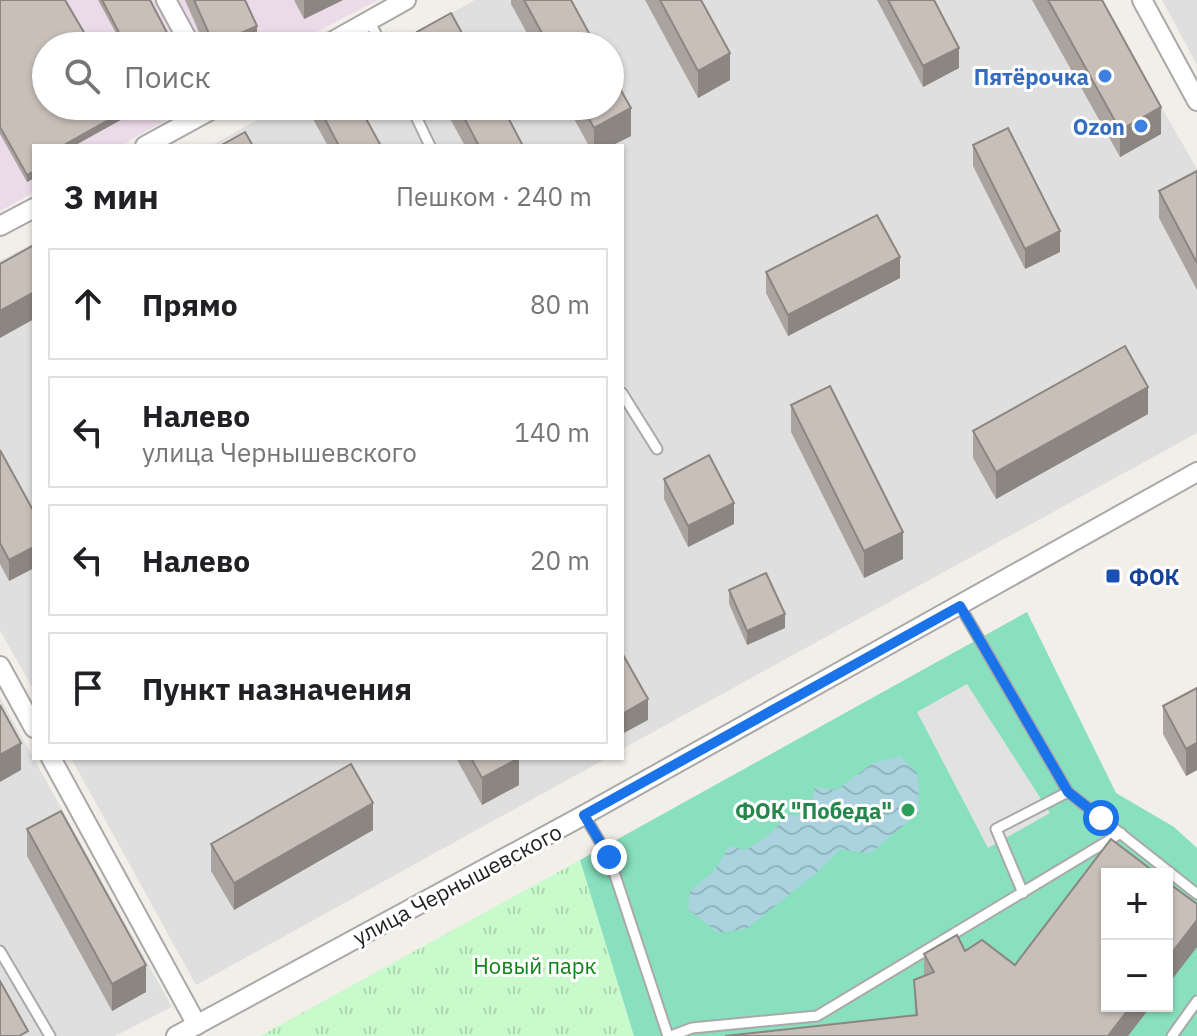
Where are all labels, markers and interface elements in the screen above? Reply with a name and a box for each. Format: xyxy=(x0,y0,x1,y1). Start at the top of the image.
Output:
search box xyxy=(32,32,624,120)
icon: search xyxy=(60,54,104,98)
text: Поиск xyxy=(124,57,211,96)
place label: Пятёрочка xyxy=(974,62,1089,91)
marker: Пятёрочка xyxy=(1096,67,1114,85)
place label: Ozon xyxy=(1073,112,1125,141)
marker: Ozon xyxy=(1132,117,1150,135)
text: 3 мин xyxy=(64,174,159,218)
text: Пешком · 240 m xyxy=(396,179,592,213)
icon: ahead xyxy=(66,282,110,326)
text: Прямо xyxy=(142,285,238,324)
text: 80 m xyxy=(530,287,590,321)
text: Налево xyxy=(142,396,250,435)
icon: left xyxy=(66,410,110,454)
text: 140 m xyxy=(514,415,590,449)
text: улица Чернышевского xyxy=(142,435,417,469)
icon: left xyxy=(66,538,110,582)
text: Налево xyxy=(142,541,250,580)
text: 20 m xyxy=(530,543,590,577)
place label: ФОК xyxy=(1129,562,1179,591)
marker: ФОК xyxy=(1104,567,1122,585)
icon: arrive xyxy=(66,666,110,710)
text: Пункт назначения xyxy=(142,669,412,708)
place label: ФОК "Победа" xyxy=(735,796,892,825)
route start xyxy=(1083,800,1119,836)
marker: ФОК "Победа" xyxy=(899,801,917,819)
street label: улица Чернышевского xyxy=(348,817,566,951)
route end xyxy=(591,839,627,875)
map controls xyxy=(1101,868,1173,1012)
button: + xyxy=(1101,868,1173,940)
button: − xyxy=(1101,940,1173,1012)
park label: Новый парк xyxy=(473,951,597,980)

